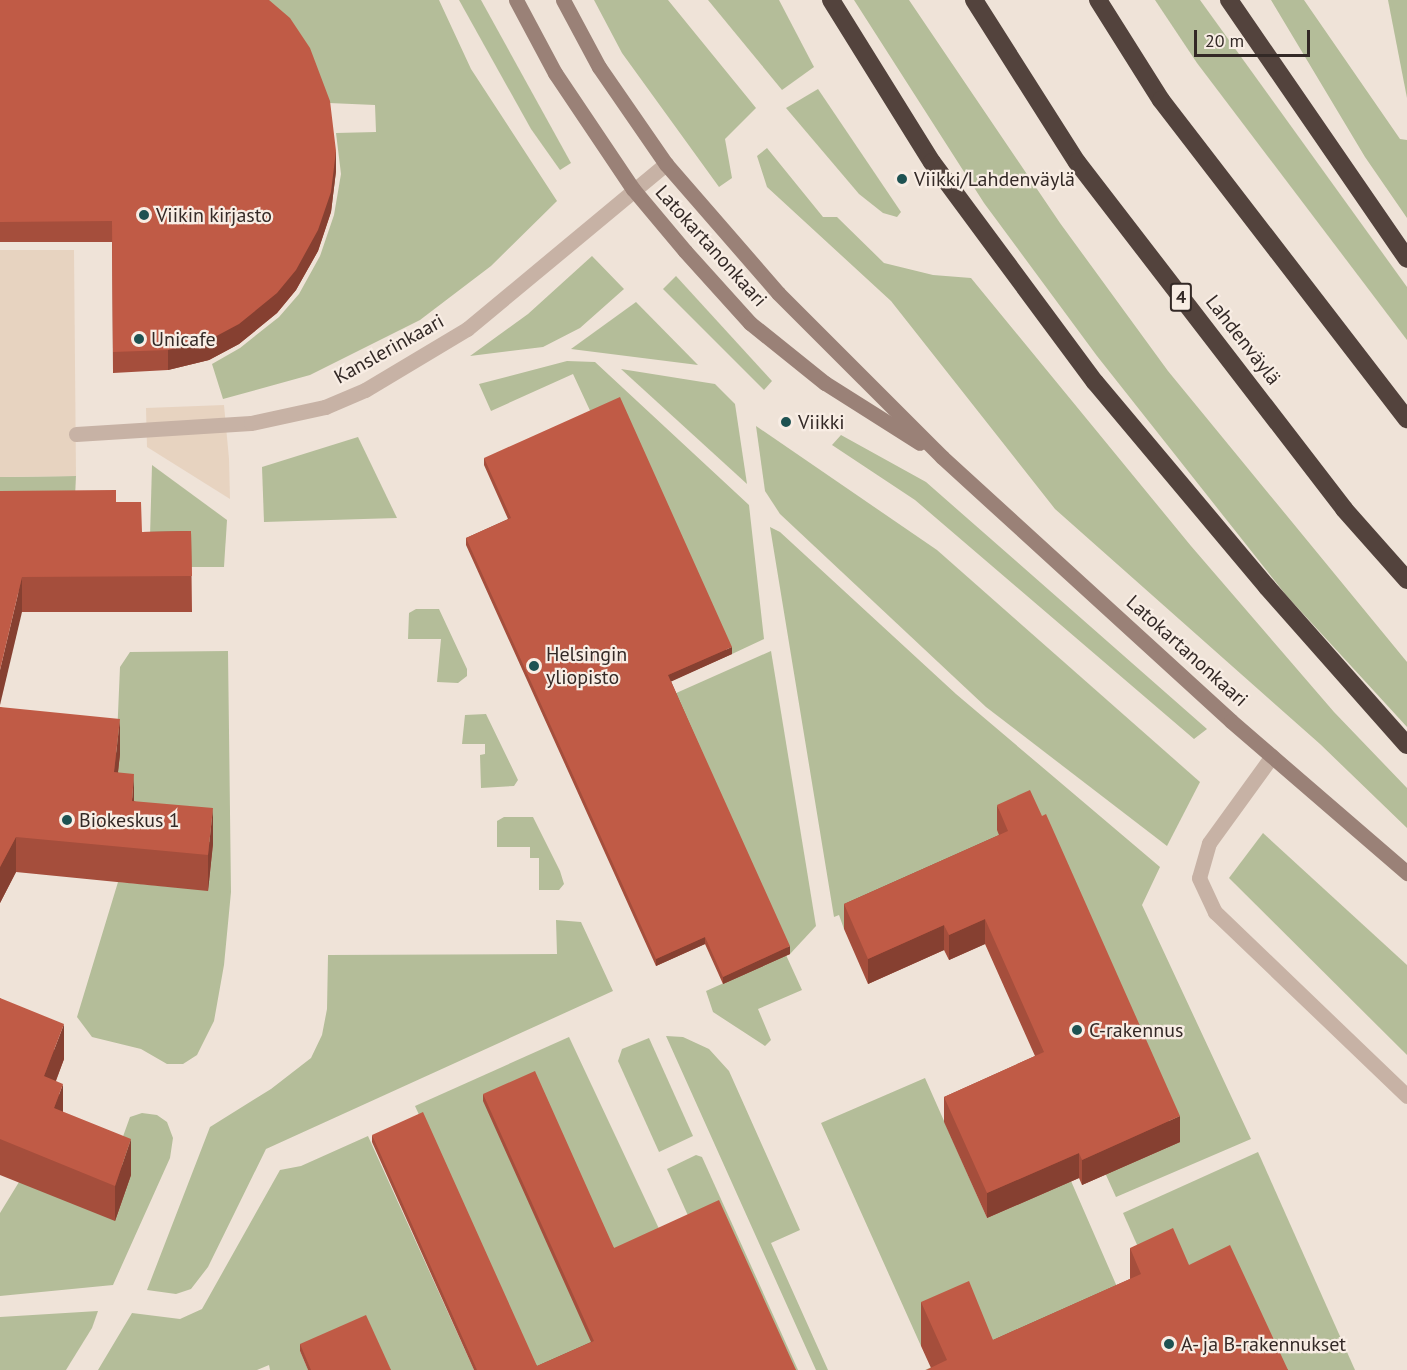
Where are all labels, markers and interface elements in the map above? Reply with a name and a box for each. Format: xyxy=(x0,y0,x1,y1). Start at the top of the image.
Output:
scale bar xyxy=(1197,18,1312,56)
text: 20 m xyxy=(1205,29,1244,52)
place label: Viikki/Lahdenväylä xyxy=(914,167,1075,191)
marker: Viikki/Lahdenväylä xyxy=(895,172,909,186)
street label: Latokartanonkaari xyxy=(650,180,772,312)
place label: Viikin kirjasto xyxy=(156,203,272,227)
marker: Viikin kirjasto xyxy=(137,208,151,222)
road number: 4 xyxy=(1169,282,1193,312)
street label: Lahdenväylä xyxy=(1201,290,1285,390)
street label: Kanslerinkaari xyxy=(330,309,448,389)
place label: Unicafe xyxy=(151,327,216,351)
marker: Unicafe xyxy=(132,332,146,346)
place label: Viikki xyxy=(798,410,845,434)
marker: Viikki xyxy=(779,415,793,429)
street label: Latokartanonkaari xyxy=(1121,590,1253,712)
place label: Helsingin yliopisto xyxy=(546,642,627,689)
marker: Helsingin yliopisto xyxy=(527,659,541,673)
place label: Biokeskus 1 xyxy=(79,808,180,832)
marker: Biokeskus 1 xyxy=(60,813,74,827)
place label: C-rakennus xyxy=(1089,1018,1183,1042)
marker: C-rakennus xyxy=(1070,1023,1084,1037)
place label: A- ja B-rakennukset xyxy=(1181,1332,1348,1356)
marker: A- ja B-rakennukset xyxy=(1162,1337,1176,1351)

